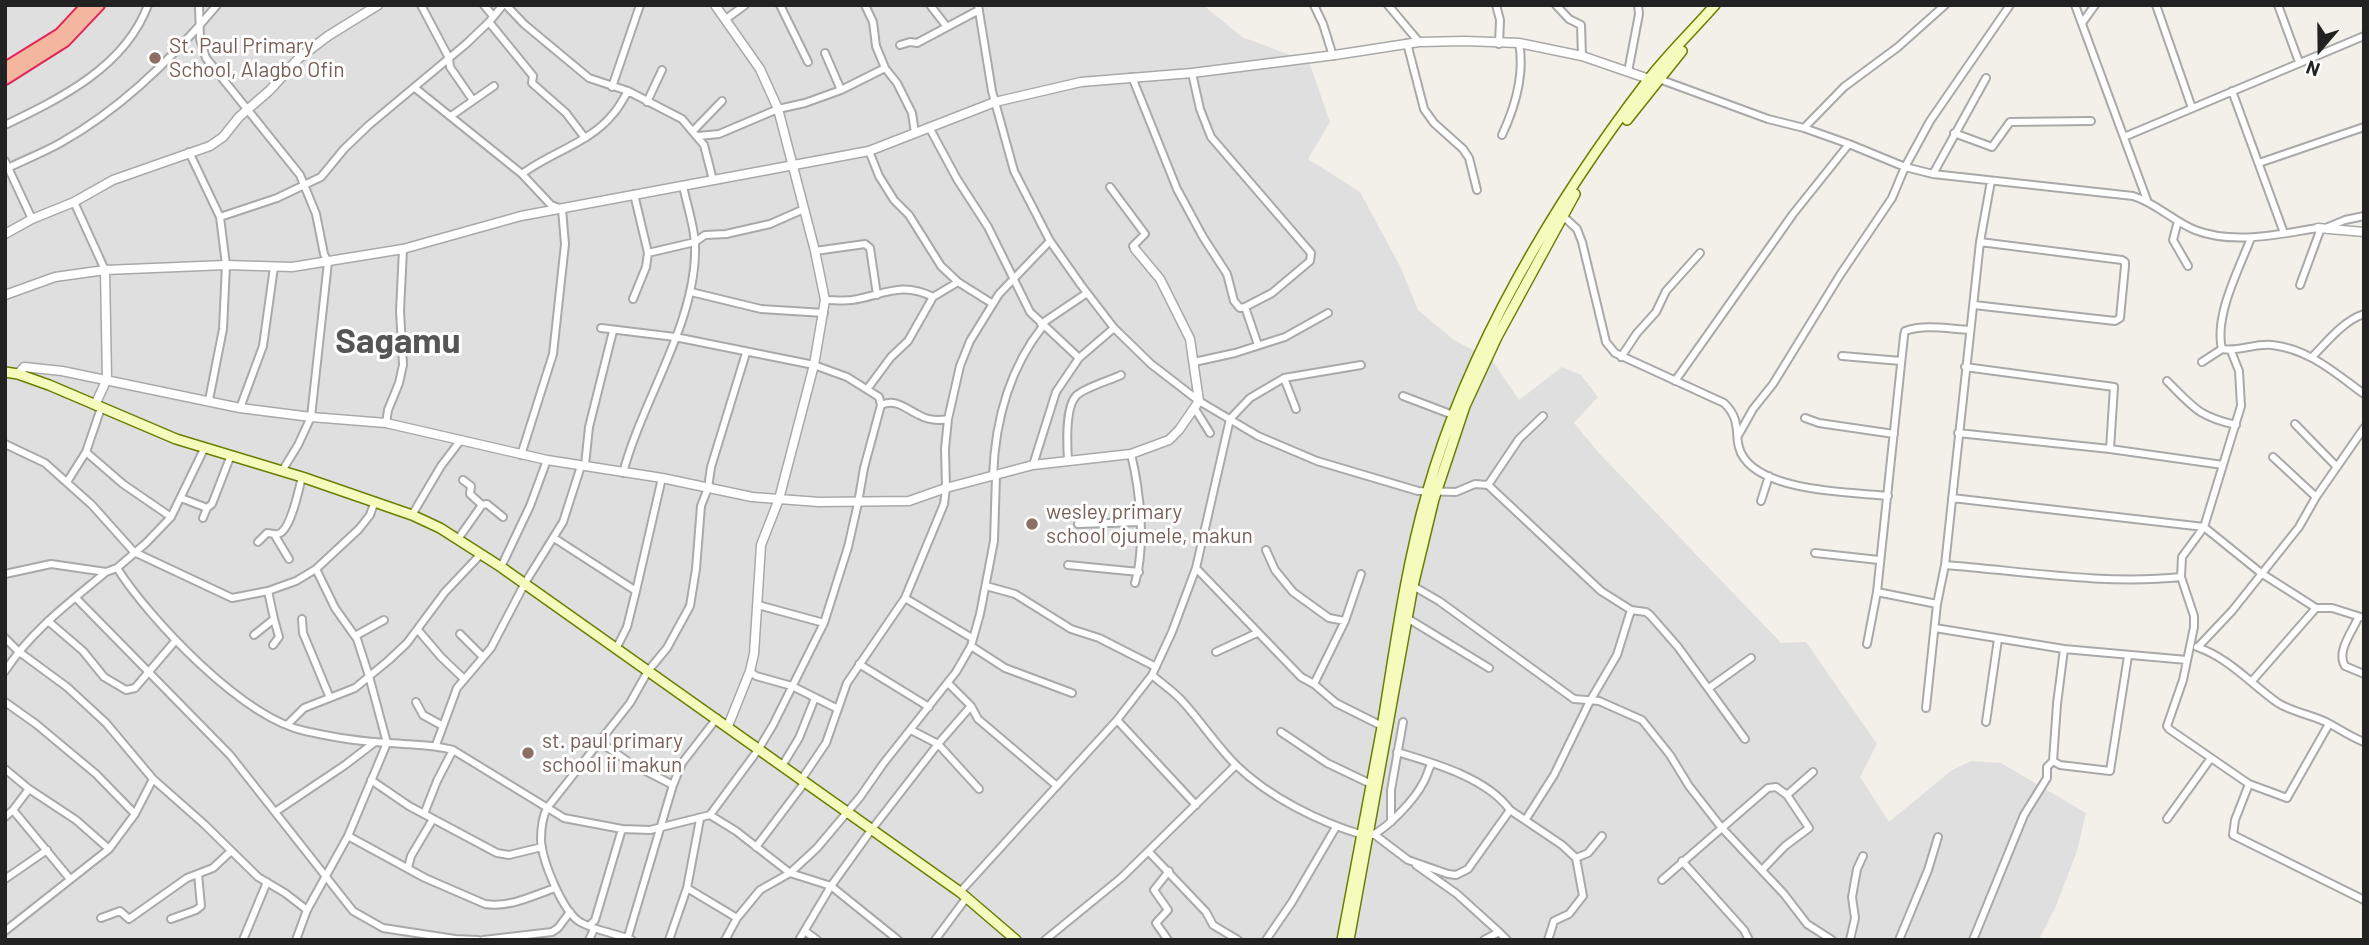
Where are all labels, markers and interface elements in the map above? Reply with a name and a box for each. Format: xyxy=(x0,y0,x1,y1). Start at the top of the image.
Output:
north arrow xyxy=(2285,14,2355,84)
place label: St. Paul Primary School, Alagbo Ofin xyxy=(169,33,345,83)
marker: St. Paul Primary School, Alagbo Ofin xyxy=(147,50,163,66)
text: N xyxy=(2303,56,2323,82)
district label: Sagamu xyxy=(335,320,461,362)
place label: wesley primary school ojumele, makun xyxy=(1046,499,1253,549)
marker: wesley primary school ojumele, makun xyxy=(1024,516,1040,532)
place label: st. paul primary school ii makun xyxy=(542,728,683,778)
marker: st. paul primary school ii makun xyxy=(520,745,536,761)

